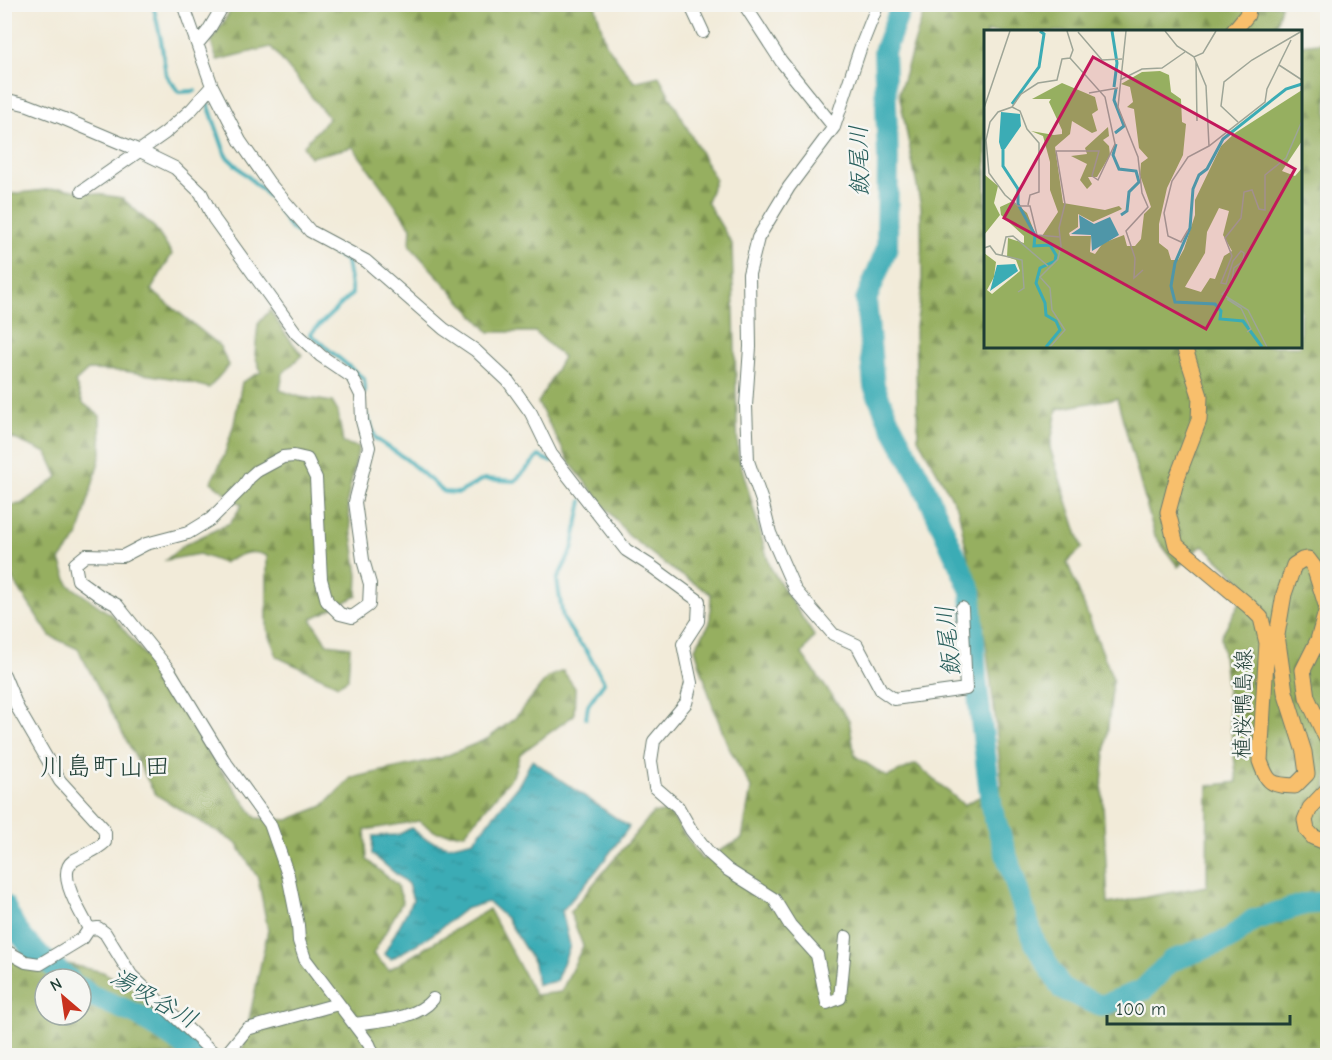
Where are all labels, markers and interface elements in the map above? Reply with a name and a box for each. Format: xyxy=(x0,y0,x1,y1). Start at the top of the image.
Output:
inset map xyxy=(984,30,1302,348)
water label: 飯尾川 xyxy=(844,125,874,197)
water label: 飯尾川 xyxy=(930,604,966,678)
street label: 植桜鴨島線 xyxy=(1229,649,1257,759)
district label: 川島町山田 xyxy=(40,752,170,782)
water label: 湯吸谷川 xyxy=(105,962,203,1034)
north arrow xyxy=(33,967,93,1027)
text: N xyxy=(47,974,65,995)
scale bar xyxy=(1107,988,1290,1026)
text: 100 m xyxy=(1116,999,1166,1020)

